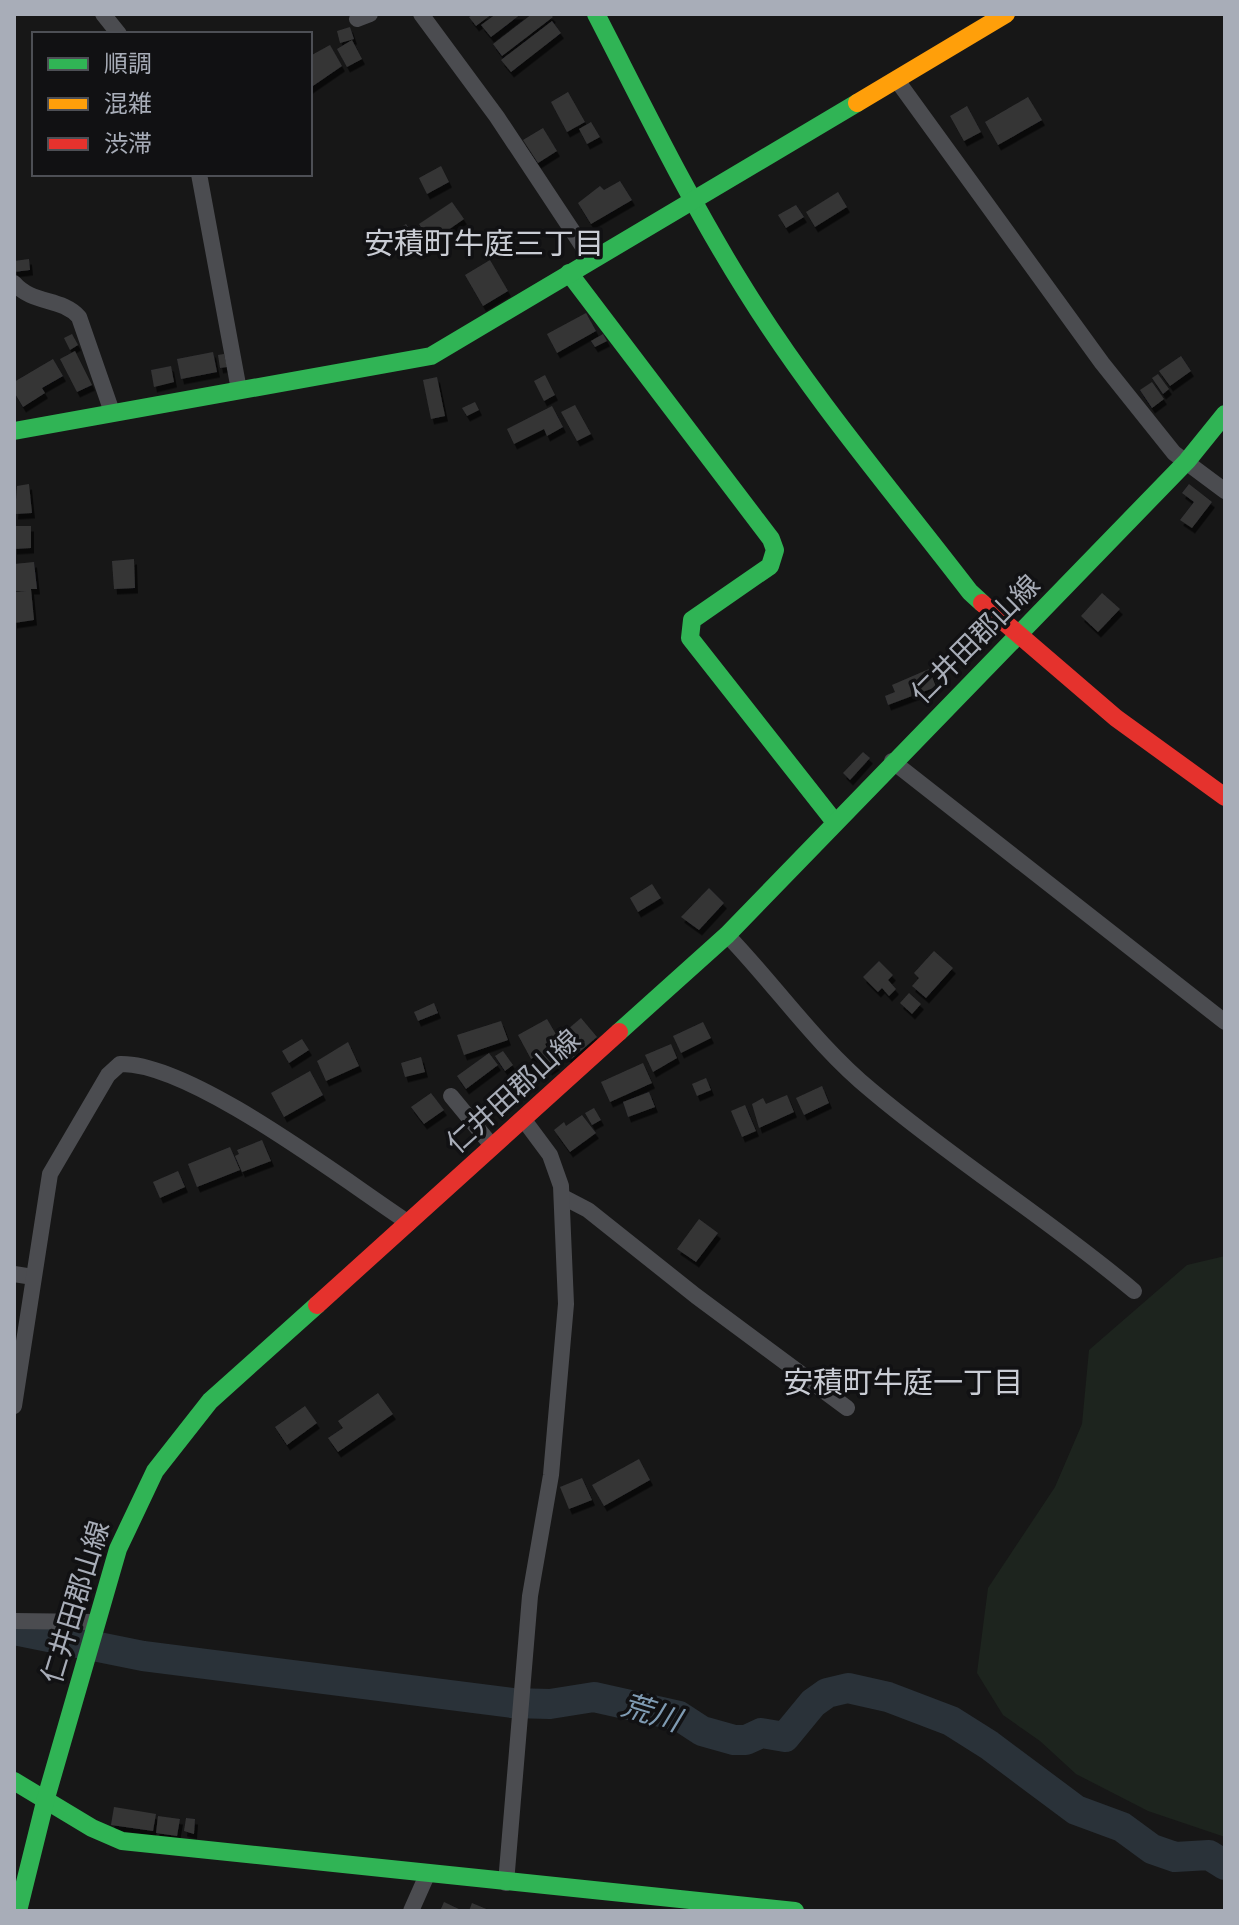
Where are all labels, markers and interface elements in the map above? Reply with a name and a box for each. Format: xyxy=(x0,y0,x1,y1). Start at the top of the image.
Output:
legend xyxy=(32,32,312,176)
text: 順調 xyxy=(104,52,152,77)
text: 混雑 xyxy=(104,91,152,117)
text: 渋滞 xyxy=(104,131,152,157)
district label: 安積町牛庭三丁目 xyxy=(364,228,604,260)
street label: 仁井田郡山線 xyxy=(906,570,1046,710)
street label: 仁井田郡山線 xyxy=(441,1024,586,1159)
district label: 安積町牛庭一丁目 xyxy=(783,1367,1023,1399)
street label: 仁井田郡山線 xyxy=(37,1518,115,1687)
water label: 荒川 xyxy=(618,1689,687,1738)

